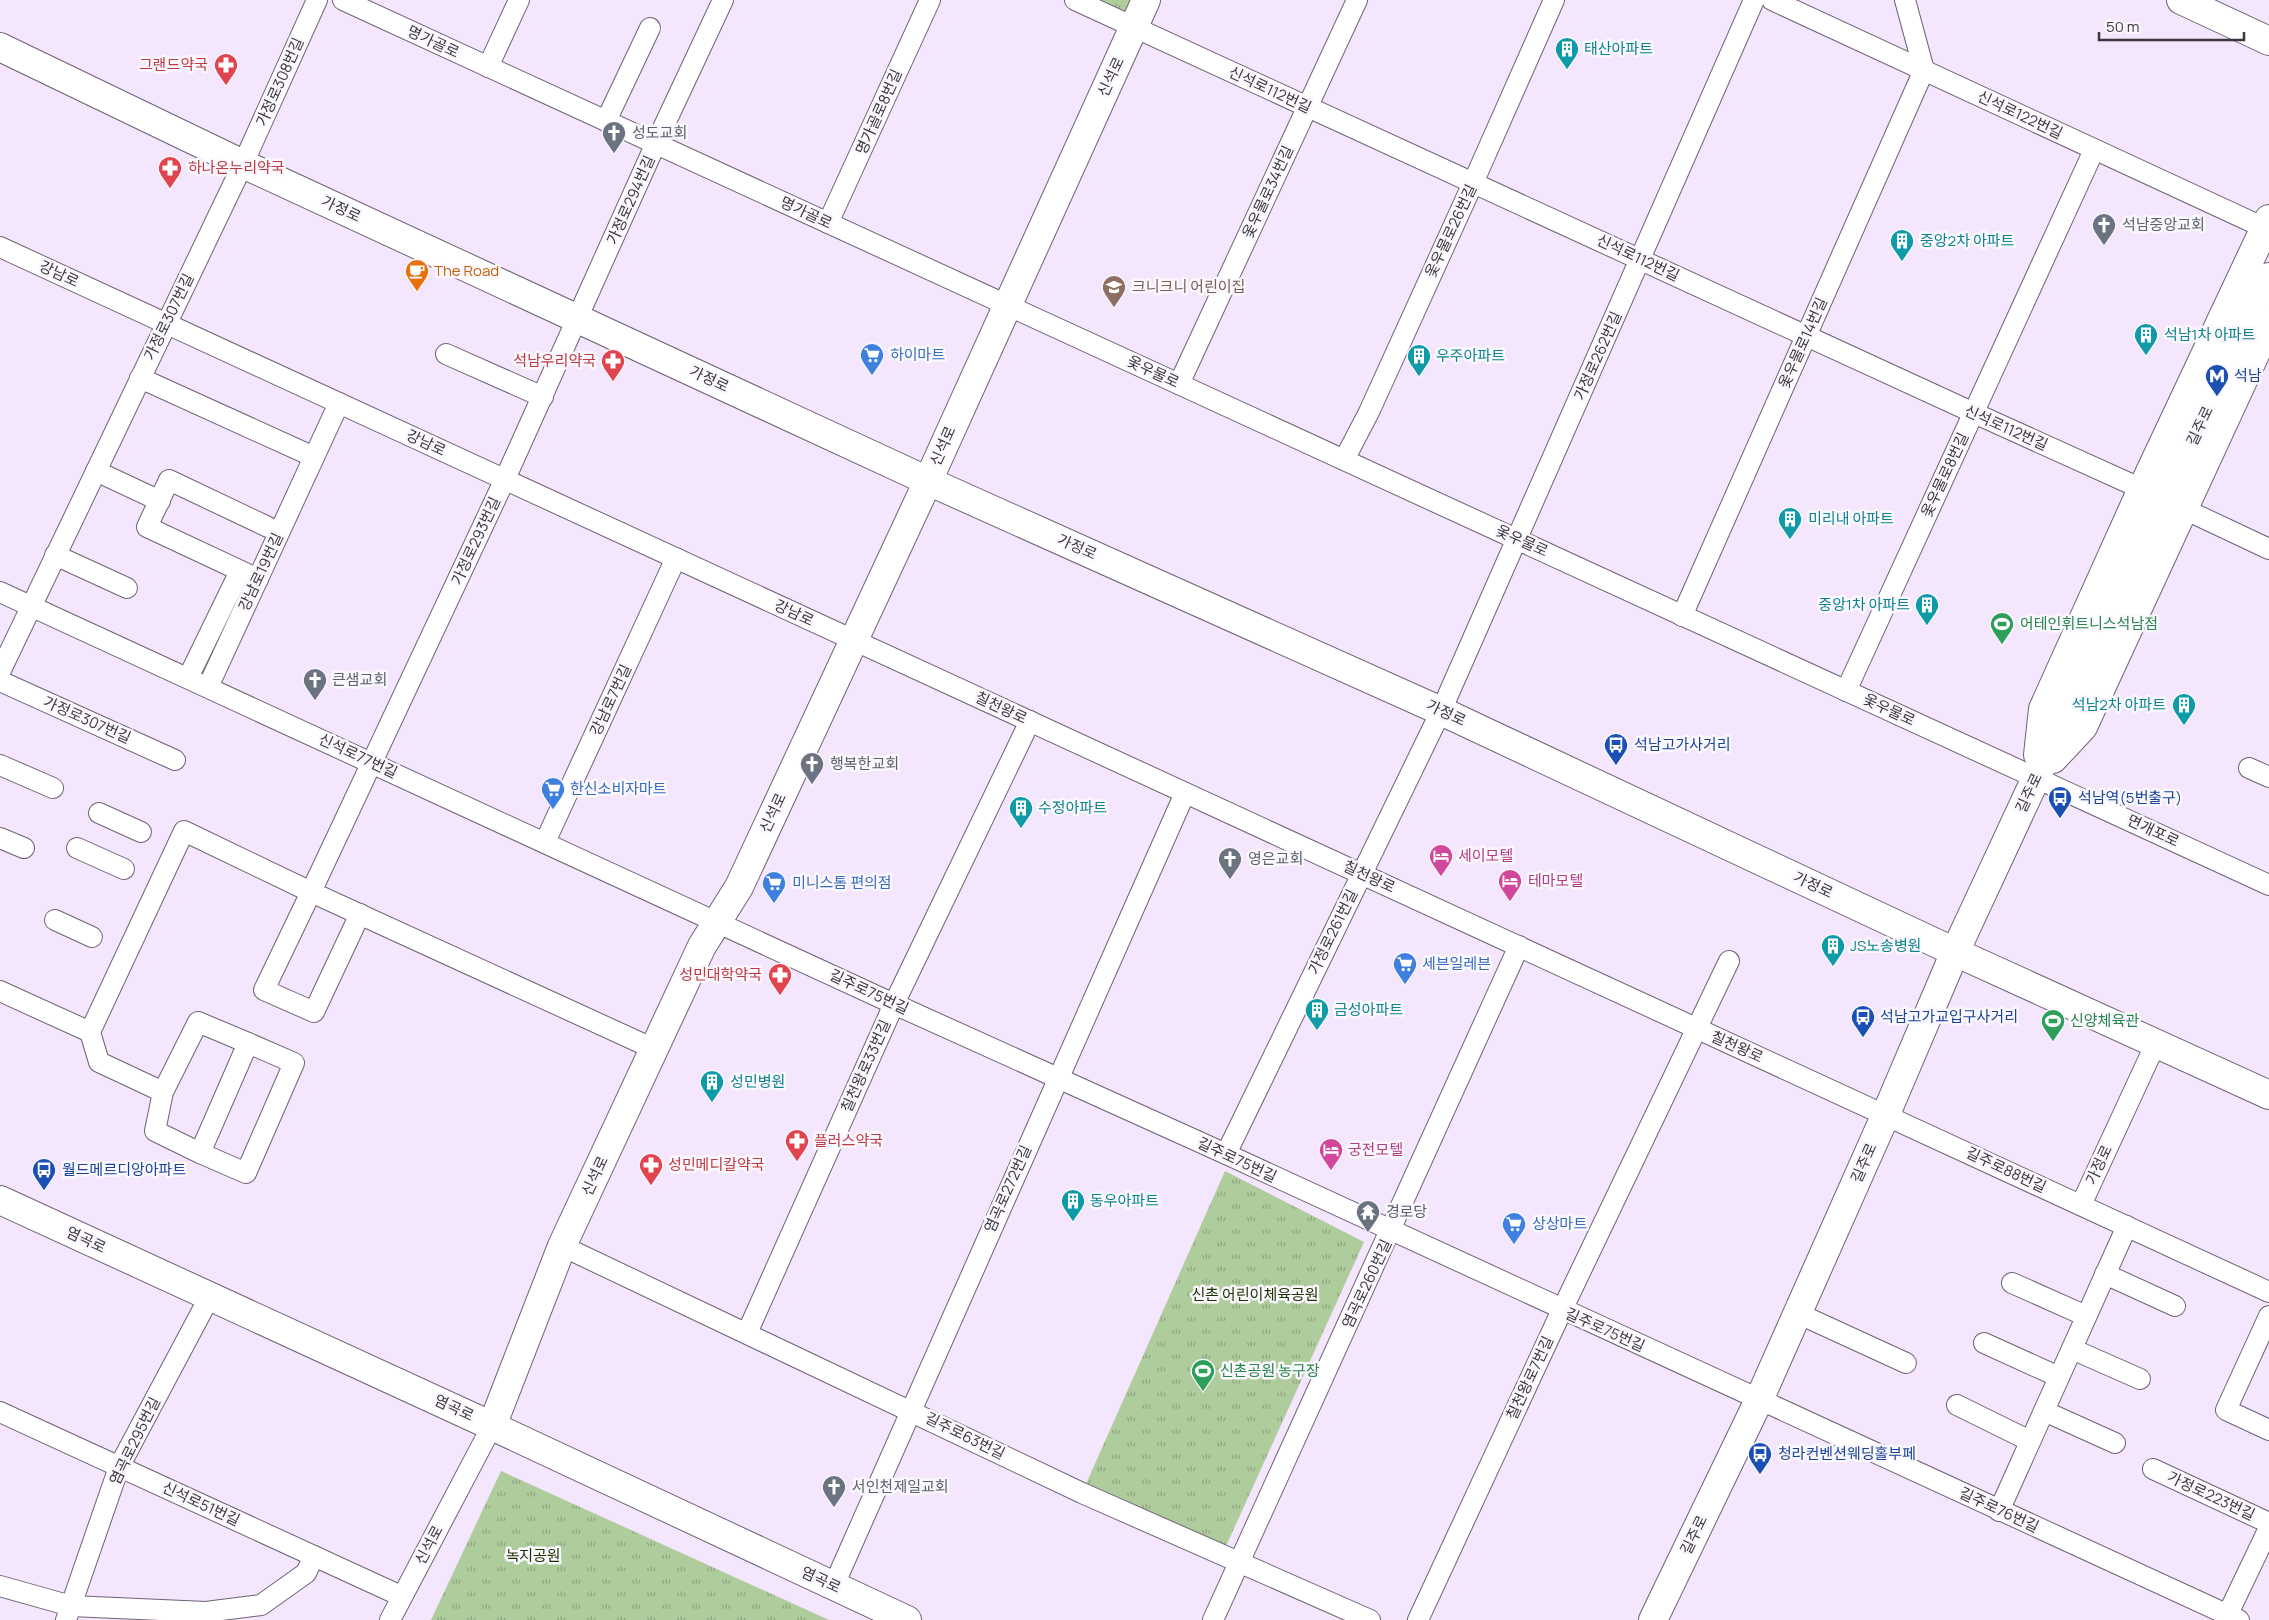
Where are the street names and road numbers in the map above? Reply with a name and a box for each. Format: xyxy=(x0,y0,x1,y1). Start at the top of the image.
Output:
street label: 명가골로 xyxy=(404,20,463,63)
street label: 가정로308번길 xyxy=(251,34,308,130)
street label: 신석로 xyxy=(1092,54,1129,100)
street label: 신석로112번길 xyxy=(1225,61,1315,118)
street label: 명가골로8번길 xyxy=(850,66,907,158)
street label: 신석로122번길 xyxy=(1974,86,2066,143)
street label: 옻우물로34번길 xyxy=(1237,142,1298,242)
street label: 가정로294번길 xyxy=(601,152,660,248)
street label: 옻우물로26번길 xyxy=(1420,181,1481,281)
street label: 가정로 xyxy=(318,190,364,227)
street label: 명가골로 xyxy=(777,191,836,234)
street label: 신석로112번길 xyxy=(1593,229,1683,286)
street label: 강남로 xyxy=(36,255,82,292)
street label: 가정로307번길 xyxy=(139,270,199,364)
street label: 옻우물로14번길 xyxy=(1773,294,1832,392)
street label: 가정로262번길 xyxy=(1569,308,1627,404)
street label: 옻우물로 xyxy=(1124,350,1183,393)
street label: 가정로 xyxy=(686,360,732,397)
street label: 신석로112번길 xyxy=(1961,400,2051,455)
street label: 길주로 xyxy=(2181,403,2218,449)
street label: 신석로 xyxy=(925,423,961,469)
street label: 강남로 xyxy=(403,424,449,461)
street label: 옻우물로8번길 xyxy=(1916,429,1973,521)
street label: 가정로293번길 xyxy=(446,493,505,588)
street label: 옻우물로 xyxy=(1493,520,1552,561)
street label: 강남로19번길 xyxy=(233,529,288,614)
street label: 가정로 xyxy=(1054,529,1100,565)
street label: 강남로 xyxy=(771,594,817,631)
street label: 강남로7번길 xyxy=(585,661,636,739)
street label: 칠천왕로 xyxy=(972,686,1031,729)
street label: 옻우물로 xyxy=(1860,688,1919,731)
street label: 가정로307번길 xyxy=(40,691,134,748)
street label: 가정로 xyxy=(1423,694,1469,731)
street label: 신석로77번길 xyxy=(315,728,401,783)
street label: 길주로 xyxy=(2010,770,2047,816)
street label: 신석로 xyxy=(754,790,791,836)
street label: 면개포로 xyxy=(2124,809,2183,852)
street label: 칠천왕로 xyxy=(1340,855,1399,898)
street label: 가정로 xyxy=(1790,866,1836,903)
street label: 가정로261번길 xyxy=(1303,886,1362,978)
street label: 길주로75번길 xyxy=(826,964,912,1019)
street label: 칠천왕로33번길 xyxy=(836,1016,895,1115)
street label: 칠천왕로 xyxy=(1708,1026,1767,1067)
street label: 길주로75번길 xyxy=(1194,1132,1280,1187)
street label: 길주로 xyxy=(1846,1140,1882,1186)
street label: 염곡로272번길 xyxy=(979,1142,1036,1236)
street label: 길주로88번길 xyxy=(1963,1142,2050,1197)
street label: 가정로 xyxy=(2080,1142,2117,1188)
street label: 신석로 xyxy=(576,1153,613,1199)
street label: 염곡로 xyxy=(63,1221,109,1258)
street label: 염곡로260번길 xyxy=(1337,1236,1396,1332)
street label: 길주로75번길 xyxy=(1562,1303,1648,1356)
street label: 칠천왕로7번길 xyxy=(1501,1332,1558,1423)
street label: 염곡로 xyxy=(431,1389,477,1426)
street label: 염곡로295번길 xyxy=(104,1393,165,1488)
street label: 길주로63번길 xyxy=(922,1407,1009,1464)
street label: 가정로223번길 xyxy=(2164,1466,2258,1525)
street label: 신석로51번길 xyxy=(159,1476,243,1531)
street label: 길주로76번길 xyxy=(1956,1482,2043,1537)
street label: 길주로 xyxy=(1675,1512,1712,1558)
street label: 신석로 xyxy=(410,1522,448,1568)
street label: 염곡로 xyxy=(798,1561,844,1598)

